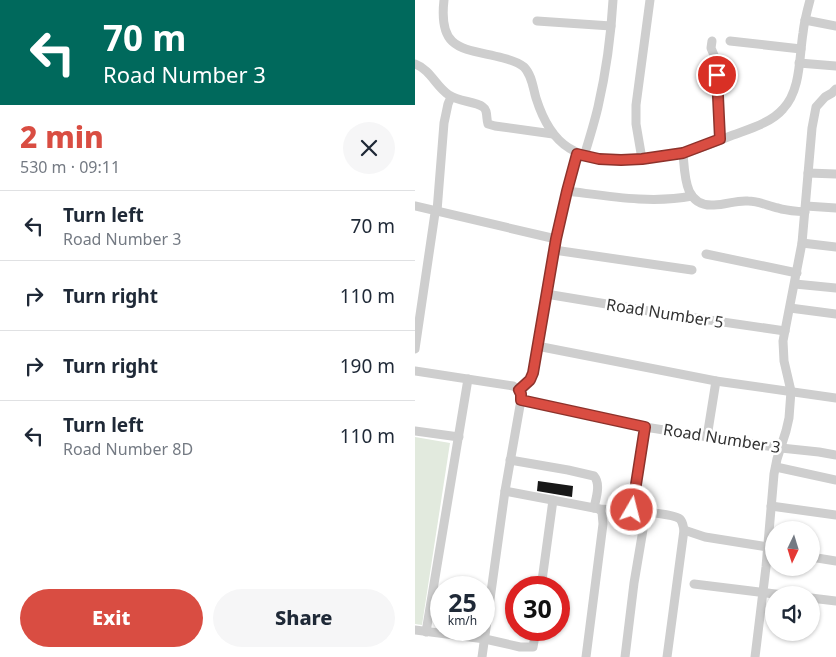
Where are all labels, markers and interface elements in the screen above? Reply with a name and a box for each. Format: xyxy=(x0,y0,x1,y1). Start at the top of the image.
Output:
text: 70 m xyxy=(103,14,186,61)
icon: left xyxy=(20,20,85,85)
pin xyxy=(696,54,738,96)
text: Road Number 3 xyxy=(103,59,266,89)
icon: arrive xyxy=(703,61,731,89)
text: 2 min xyxy=(20,116,104,157)
button: close xyxy=(343,122,395,174)
text: 530 m · 09:11 xyxy=(20,156,120,178)
text: Turn left xyxy=(63,202,144,228)
icon: left xyxy=(20,212,48,240)
text: 70 m xyxy=(351,213,395,239)
text: Road Number 3 xyxy=(63,228,181,250)
icon: right xyxy=(20,282,48,310)
text: Turn right xyxy=(63,283,158,309)
text: 110 m xyxy=(340,283,395,309)
street label: Road Number 5 xyxy=(605,293,725,333)
icon: right xyxy=(20,352,48,380)
text: Turn right xyxy=(63,353,158,379)
text: 190 m xyxy=(340,353,395,379)
text: Turn left xyxy=(63,412,144,438)
street label: Road Number 3 xyxy=(662,418,782,458)
icon: left xyxy=(20,422,48,450)
text: 110 m xyxy=(340,423,395,449)
text: Road Number 8D xyxy=(63,438,193,460)
position arrow xyxy=(605,483,657,535)
north arrow xyxy=(765,521,820,576)
map controls xyxy=(765,521,820,641)
speed limit sign: 30 xyxy=(505,576,570,641)
text: 25 xyxy=(448,585,477,619)
button: sound xyxy=(765,586,820,641)
button: Exit xyxy=(20,589,203,647)
button: Share xyxy=(213,589,395,647)
text: km/h xyxy=(448,612,477,629)

